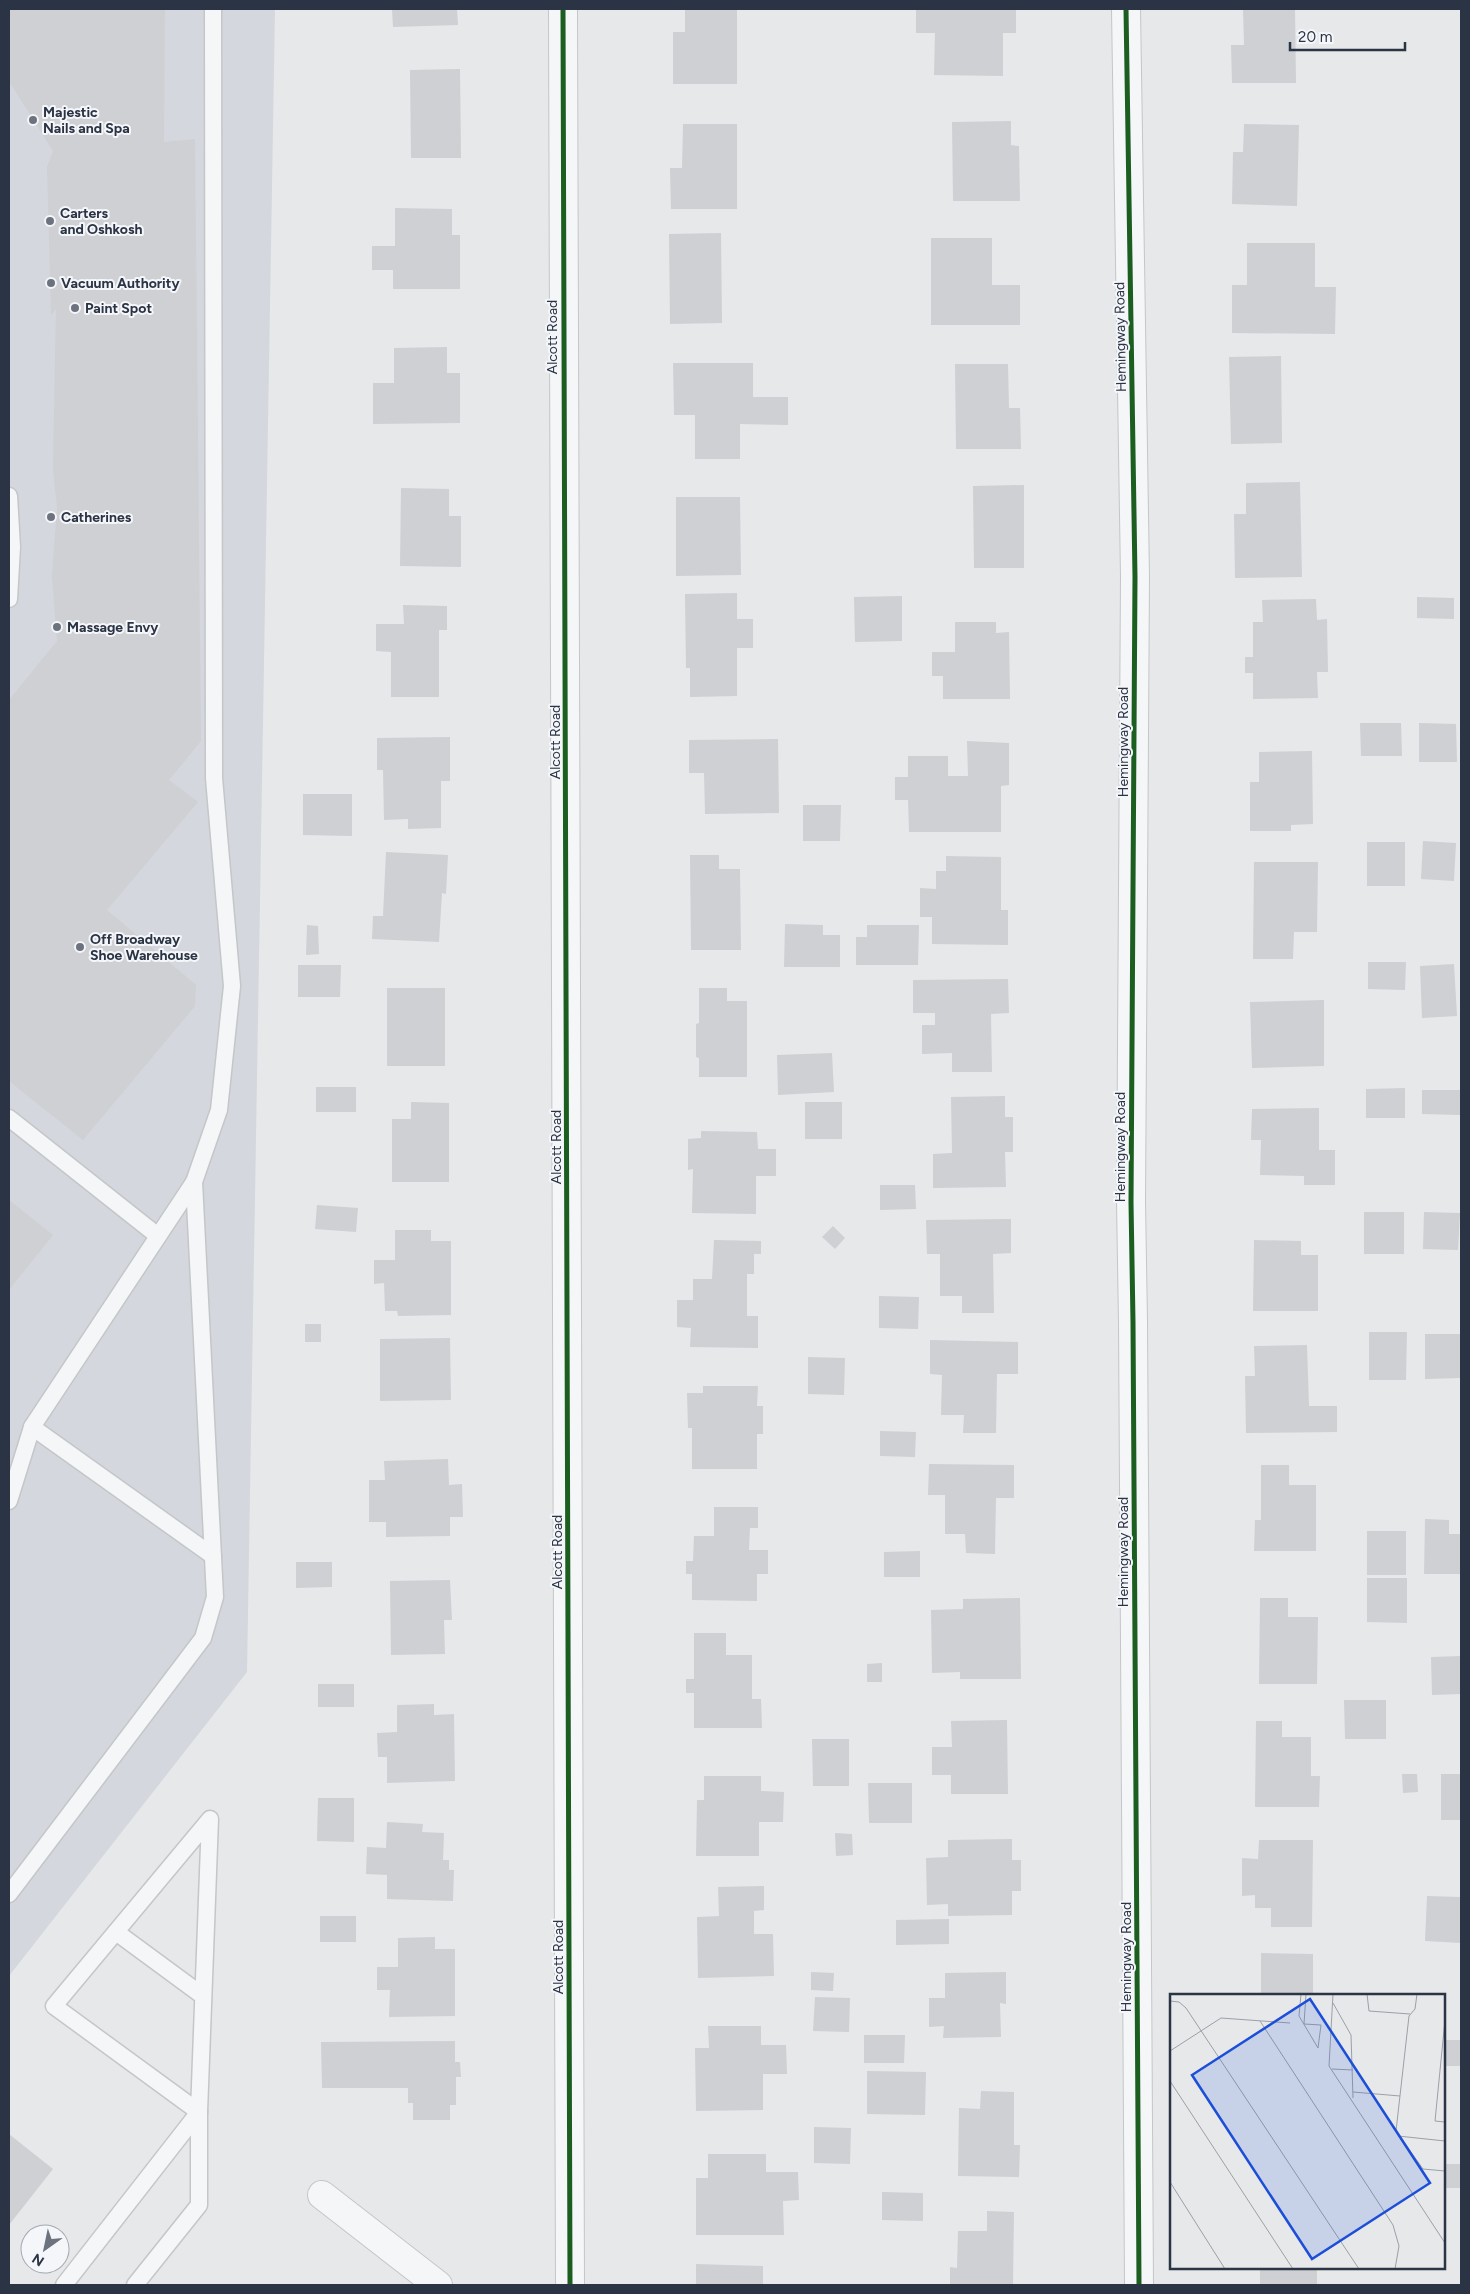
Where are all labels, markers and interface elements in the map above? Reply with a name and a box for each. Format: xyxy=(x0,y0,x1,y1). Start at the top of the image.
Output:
scale bar xyxy=(1290,20,1405,52)
text: 20 m xyxy=(1298,28,1332,46)
place label: Majestic Nails and Spa xyxy=(43,104,130,137)
marker: Majestic Nails and Spa xyxy=(27,114,39,126)
place label: Carters and Oshkosh xyxy=(60,205,142,238)
marker: Carters and Oshkosh xyxy=(44,215,56,227)
place label: Vacuum Authority xyxy=(61,275,180,292)
marker: Vacuum Authority xyxy=(45,277,57,289)
street label: Hemingway Road xyxy=(1111,282,1130,392)
place label: Paint Spot xyxy=(85,300,152,317)
street label: Alcott Road xyxy=(544,300,561,374)
marker: Paint Spot xyxy=(69,302,81,314)
place label: Catherines xyxy=(61,509,132,526)
marker: Catherines xyxy=(45,511,57,523)
place label: Massage Envy xyxy=(67,619,159,636)
marker: Massage Envy xyxy=(51,621,63,633)
street label: Hemingway Road xyxy=(1115,687,1132,797)
street label: Alcott Road xyxy=(547,705,564,779)
place label: Off Broadway Shoe Warehouse xyxy=(90,931,198,964)
marker: Off Broadway Shoe Warehouse xyxy=(74,941,86,953)
street label: Hemingway Road xyxy=(1112,1092,1129,1202)
street label: Alcott Road xyxy=(548,1110,565,1184)
street label: Hemingway Road xyxy=(1115,1497,1132,1607)
street label: Alcott Road xyxy=(549,1515,566,1589)
street label: Hemingway Road xyxy=(1118,1902,1135,2012)
street label: Alcott Road xyxy=(550,1920,567,1994)
inset map xyxy=(1170,1994,1445,2269)
north arrow xyxy=(20,2224,70,2274)
text: N xyxy=(29,2249,47,2270)

